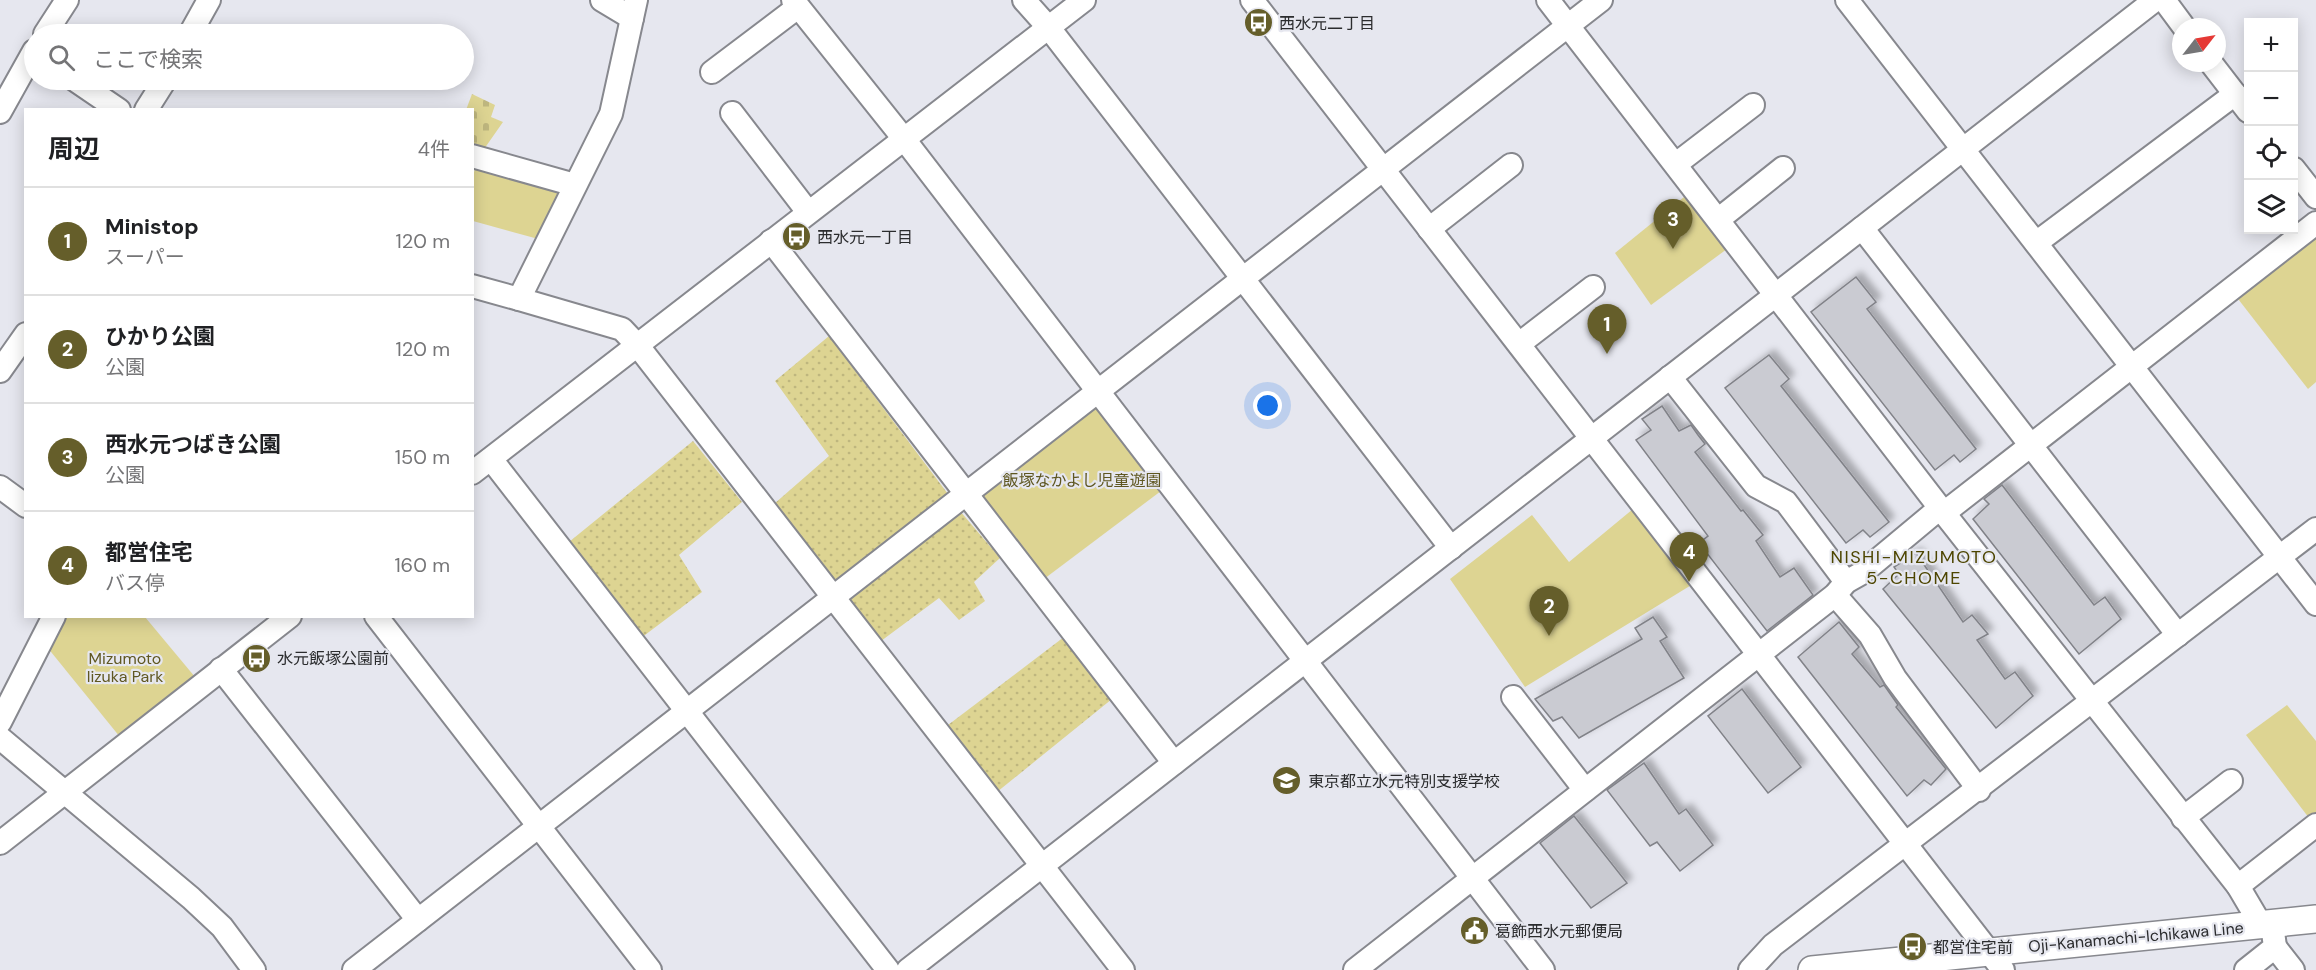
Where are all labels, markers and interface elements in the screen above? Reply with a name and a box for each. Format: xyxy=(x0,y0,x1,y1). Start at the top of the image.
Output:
bus stop icon: 西水元二丁目 xyxy=(1242,7,1274,39)
place label: 西水元二丁目 xyxy=(1279,13,1375,34)
north arrow xyxy=(2172,18,2226,72)
map controls xyxy=(2244,18,2298,234)
button: + xyxy=(2244,18,2298,72)
search box xyxy=(24,24,474,90)
icon: search xyxy=(45,41,78,74)
text: ここで検索 xyxy=(93,45,203,74)
button: − xyxy=(2244,72,2298,126)
button: locate xyxy=(2244,126,2298,180)
text: 周辺 xyxy=(48,132,100,166)
text: 4件 xyxy=(418,136,450,162)
button: layers xyxy=(2244,180,2298,234)
pin: 3 xyxy=(1654,200,1692,249)
text: Ministop xyxy=(105,212,199,241)
bus stop icon: 西水元一丁目 xyxy=(780,221,812,253)
place label: 西水元一丁目 xyxy=(817,227,913,248)
text: 1 xyxy=(64,228,71,254)
text: 120 m xyxy=(396,228,450,254)
text: スーパー xyxy=(105,244,185,270)
pin: 1 xyxy=(1588,304,1626,354)
text: ひかり公園 xyxy=(105,322,215,351)
text: 2 xyxy=(62,336,73,362)
text: 120 m xyxy=(396,336,450,362)
text: 公園 xyxy=(105,354,145,380)
your location xyxy=(1253,391,1282,420)
text: 西水元つばき公園 xyxy=(105,430,281,459)
text: 3 xyxy=(61,444,74,470)
text: 150 m xyxy=(395,444,450,470)
text: 公園 xyxy=(105,462,145,488)
park label: 飯塚なかよし児童遊園 xyxy=(1002,470,1162,491)
pin: 4 xyxy=(1670,532,1708,582)
text: 都営住宅 xyxy=(105,538,193,567)
district label: NISHI-MIZUMOTO 5-CHOME xyxy=(1831,545,1997,590)
text: 4 xyxy=(61,552,74,578)
text: 160 m xyxy=(394,552,450,578)
text: バス停 xyxy=(105,570,165,596)
pin: 2 xyxy=(1530,586,1568,636)
bus stop icon: 水元飯塚公園前 xyxy=(240,642,272,674)
park label: Mizumoto Iizuka Park xyxy=(87,648,163,687)
place label: 水元飯塚公園前 xyxy=(277,648,389,669)
school or university icon: 東京都立水元特別支援学校 xyxy=(1271,765,1303,797)
place label: 東京都立水元特別支援学校 xyxy=(1308,771,1500,792)
public building icon: 葛飾西水元郵便局 xyxy=(1458,915,1490,947)
street label: Oji-Kanamachi-Ichikawa Line xyxy=(2027,917,2245,957)
place label: 葛飾西水元郵便局 xyxy=(1495,921,1623,942)
bus stop icon: 都営住宅前 xyxy=(1896,931,1928,963)
place label: 都営住宅前 xyxy=(1933,937,2013,958)

